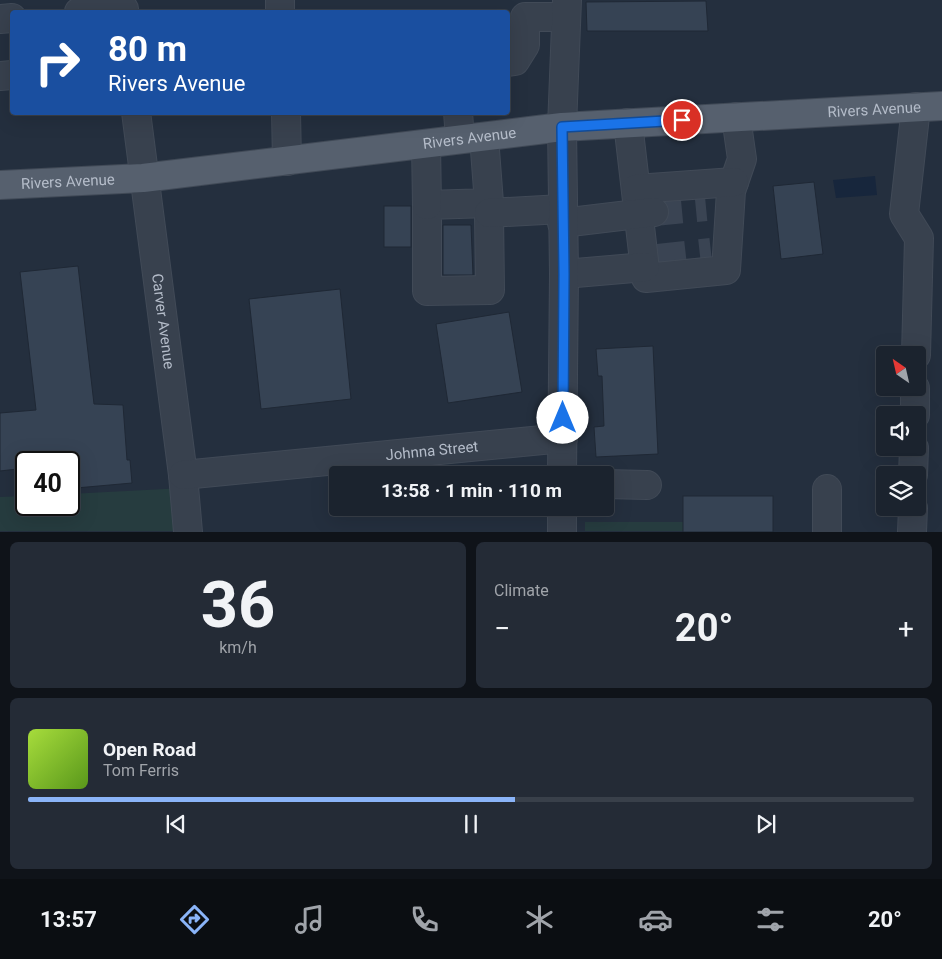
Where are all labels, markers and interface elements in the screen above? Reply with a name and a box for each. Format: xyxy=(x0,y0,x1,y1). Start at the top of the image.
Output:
text: 80 m xyxy=(108,29,187,70)
icon: right xyxy=(25,30,90,95)
text: Rivers Avenue xyxy=(108,71,245,96)
street label: Rivers Avenue xyxy=(827,98,922,121)
pin xyxy=(661,99,703,141)
icon: arrive xyxy=(668,106,696,134)
street label: Rivers Avenue xyxy=(422,124,517,153)
street label: Rivers Avenue xyxy=(21,170,115,193)
street label: Carver Avenue xyxy=(148,272,178,370)
north arrow xyxy=(876,346,926,396)
map controls xyxy=(876,346,926,516)
position arrow xyxy=(536,391,588,443)
button: sound xyxy=(876,406,926,456)
street label: Johnna Street xyxy=(385,437,479,464)
speed limit sign: 40 xyxy=(15,451,80,516)
button: layers xyxy=(876,466,926,516)
text: 13:58 · 1 min · 110 m xyxy=(381,479,562,502)
text: 36 xyxy=(201,567,275,643)
text: Climate xyxy=(494,581,549,600)
text: 20° xyxy=(675,606,733,650)
text: − xyxy=(494,612,510,645)
text: + xyxy=(898,612,914,645)
text: km/h xyxy=(219,638,257,657)
text: Open Road xyxy=(103,738,196,761)
text: Tom Ferris xyxy=(103,761,179,780)
icon: previous xyxy=(162,810,190,838)
icon: pause xyxy=(457,810,485,838)
icon: next xyxy=(752,810,780,838)
icon: directions xyxy=(177,902,212,937)
icon: music xyxy=(292,902,327,937)
icon: phone xyxy=(407,902,442,937)
icon: climate xyxy=(522,902,557,937)
icon: car xyxy=(638,902,673,937)
icon: filters xyxy=(753,902,788,937)
text: 13:57 xyxy=(40,907,97,932)
text: 20° xyxy=(868,907,902,932)

